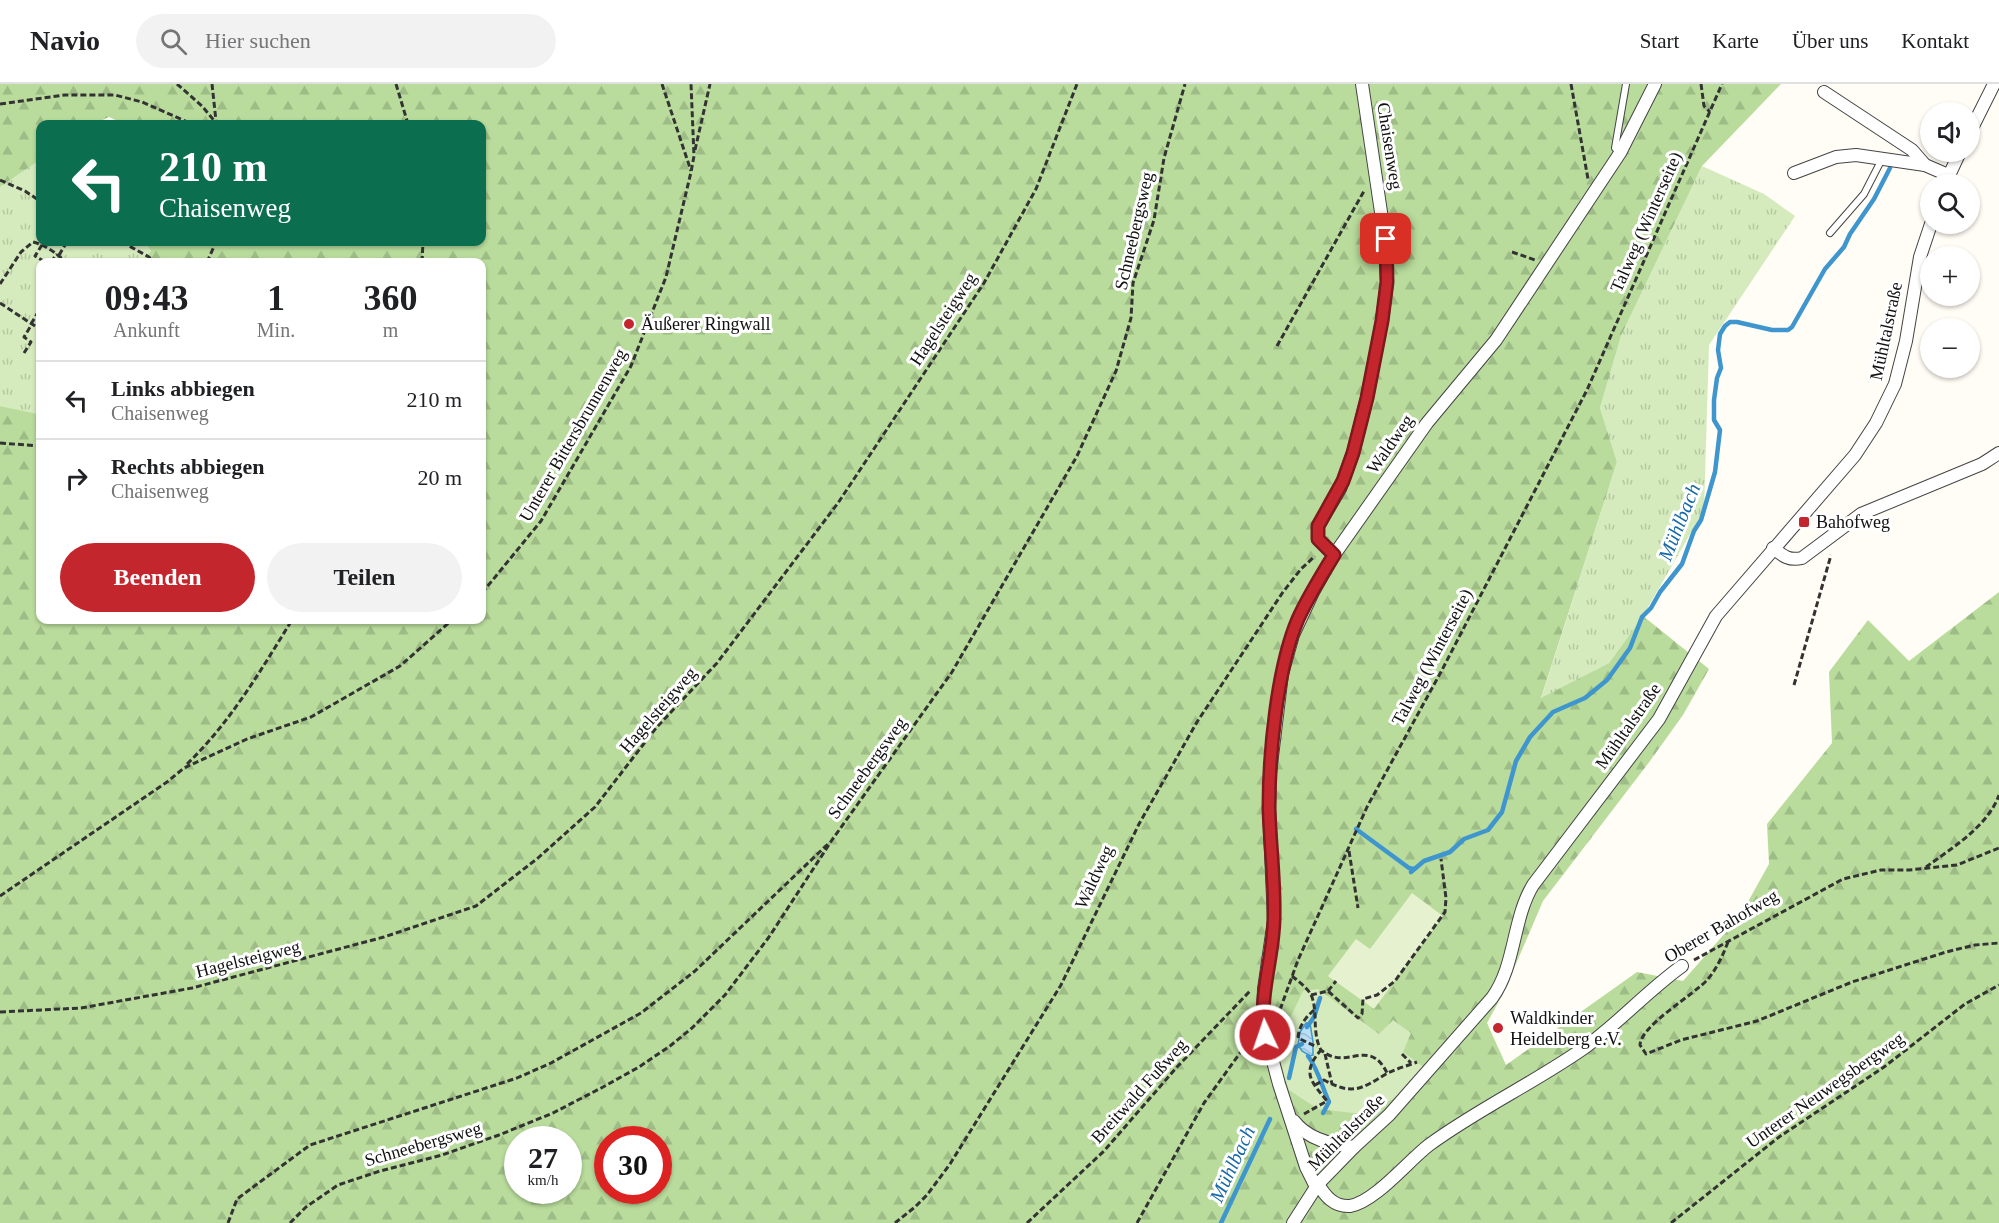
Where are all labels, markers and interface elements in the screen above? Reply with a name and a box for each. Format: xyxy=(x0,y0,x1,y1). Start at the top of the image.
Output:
search box xyxy=(136,14,556,68)
text: Navio xyxy=(30,25,100,56)
icon: search xyxy=(157,25,190,58)
text: Hier suchen xyxy=(205,28,311,53)
text: Start xyxy=(1640,29,1679,53)
text: Karte xyxy=(1712,29,1759,53)
text: Über uns xyxy=(1792,29,1868,53)
text: Kontakt xyxy=(1901,29,1969,53)
street label: Chaisenweg xyxy=(1373,101,1407,191)
map controls xyxy=(1920,102,1980,378)
button: sound xyxy=(1920,102,1980,162)
icon: left xyxy=(60,144,138,222)
text: 210 m xyxy=(159,144,268,190)
street label: Talweg (Winterseite) xyxy=(1606,149,1687,296)
street label: Schneebergsweg xyxy=(1111,170,1157,292)
button: search xyxy=(1920,174,1980,234)
text: Chaisenweg xyxy=(159,193,291,223)
pin xyxy=(1360,213,1411,264)
icon: arrive xyxy=(1369,222,1402,255)
button: + xyxy=(1920,246,1980,306)
street label: Hagelsteigweg xyxy=(905,269,981,369)
text: 09:43 xyxy=(104,278,188,318)
text: 1 xyxy=(267,278,285,318)
text: 360 xyxy=(364,278,418,318)
street label: Mühltalstraße xyxy=(1866,280,1906,382)
place label: Äußerer Ringwall xyxy=(641,314,770,334)
marker: Äußerer Ringwall xyxy=(622,317,636,331)
button: − xyxy=(1920,318,1980,378)
text: Ankunft xyxy=(113,319,180,341)
text: Min. xyxy=(257,319,295,341)
text: m xyxy=(383,319,398,341)
street label: Unterer Bittersbrunnenweg xyxy=(515,345,631,525)
text: Links abbiegen xyxy=(111,376,255,401)
icon: left xyxy=(60,384,93,417)
text: 210 m xyxy=(406,387,462,412)
text: Chaisenweg xyxy=(111,402,209,424)
street label: Waldweg xyxy=(1362,411,1418,477)
text: Rechts abbiegen xyxy=(111,454,264,479)
icon: right xyxy=(60,462,93,495)
text: 20 m xyxy=(417,465,462,490)
text: Chaisenweg xyxy=(111,480,209,502)
water label: Mühlbach xyxy=(1653,480,1704,565)
place label: Bahofweg xyxy=(1816,512,1890,532)
marker: Bahofweg xyxy=(1797,515,1811,529)
button: Beenden xyxy=(60,543,255,612)
button: Teilen xyxy=(267,543,462,612)
street label: Talweg (Winterseite) xyxy=(1388,585,1477,729)
street label: Hagelsteigweg xyxy=(615,663,701,757)
street label: Mühltalstraße xyxy=(1591,679,1665,773)
street label: Schneebergsweg xyxy=(823,713,911,823)
street label: Waldweg xyxy=(1071,842,1117,912)
street label: Oberer Bahofweg xyxy=(1660,885,1782,967)
street label: Hagelsteigweg xyxy=(194,936,302,982)
position arrow xyxy=(1233,1003,1297,1067)
place label: Waldkinder Heidelberg e.V. xyxy=(1510,1008,1622,1049)
marker: Waldkinder Heidelberg e.V. xyxy=(1491,1021,1505,1035)
street label: Unterer Neuwegsbergweg xyxy=(1742,1028,1908,1152)
street label: Breitwald Fußweg xyxy=(1087,1035,1191,1147)
street label: Mühltalstraße xyxy=(1304,1090,1388,1174)
street label: Schneebergsweg xyxy=(362,1118,484,1170)
water label: Mühlbach xyxy=(1204,1123,1259,1206)
speed limit sign: 30 xyxy=(594,1126,672,1204)
text: 27 xyxy=(528,1141,558,1174)
text: km/h xyxy=(528,1172,558,1188)

